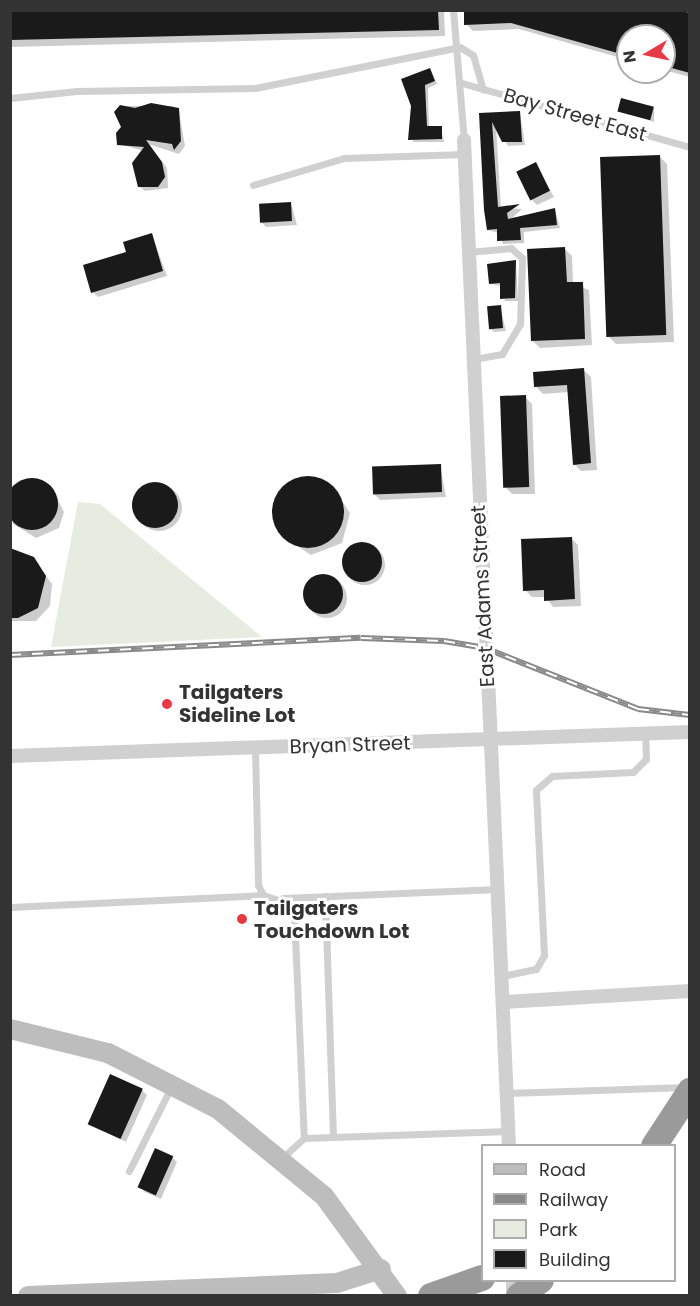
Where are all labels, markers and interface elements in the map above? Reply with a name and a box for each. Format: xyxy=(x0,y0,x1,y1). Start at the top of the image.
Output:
north arrow xyxy=(616,24,676,84)
text: N xyxy=(617,49,642,64)
street label: Bay Street East xyxy=(501,83,649,147)
street label: East Adams Street xyxy=(466,504,500,688)
place label: Tailgaters Sideline Lot xyxy=(179,680,295,727)
marker: Tailgaters Sideline Lot xyxy=(160,697,174,711)
street label: Bryan Street xyxy=(289,731,411,759)
place label: Tailgaters Touchdown Lot xyxy=(254,896,409,943)
marker: Tailgaters Touchdown Lot xyxy=(235,912,249,926)
legend xyxy=(481,1144,676,1282)
text: Road xyxy=(539,1157,586,1182)
text: Railway xyxy=(539,1187,608,1212)
text: Park xyxy=(539,1217,578,1242)
text: Building xyxy=(539,1247,611,1272)

